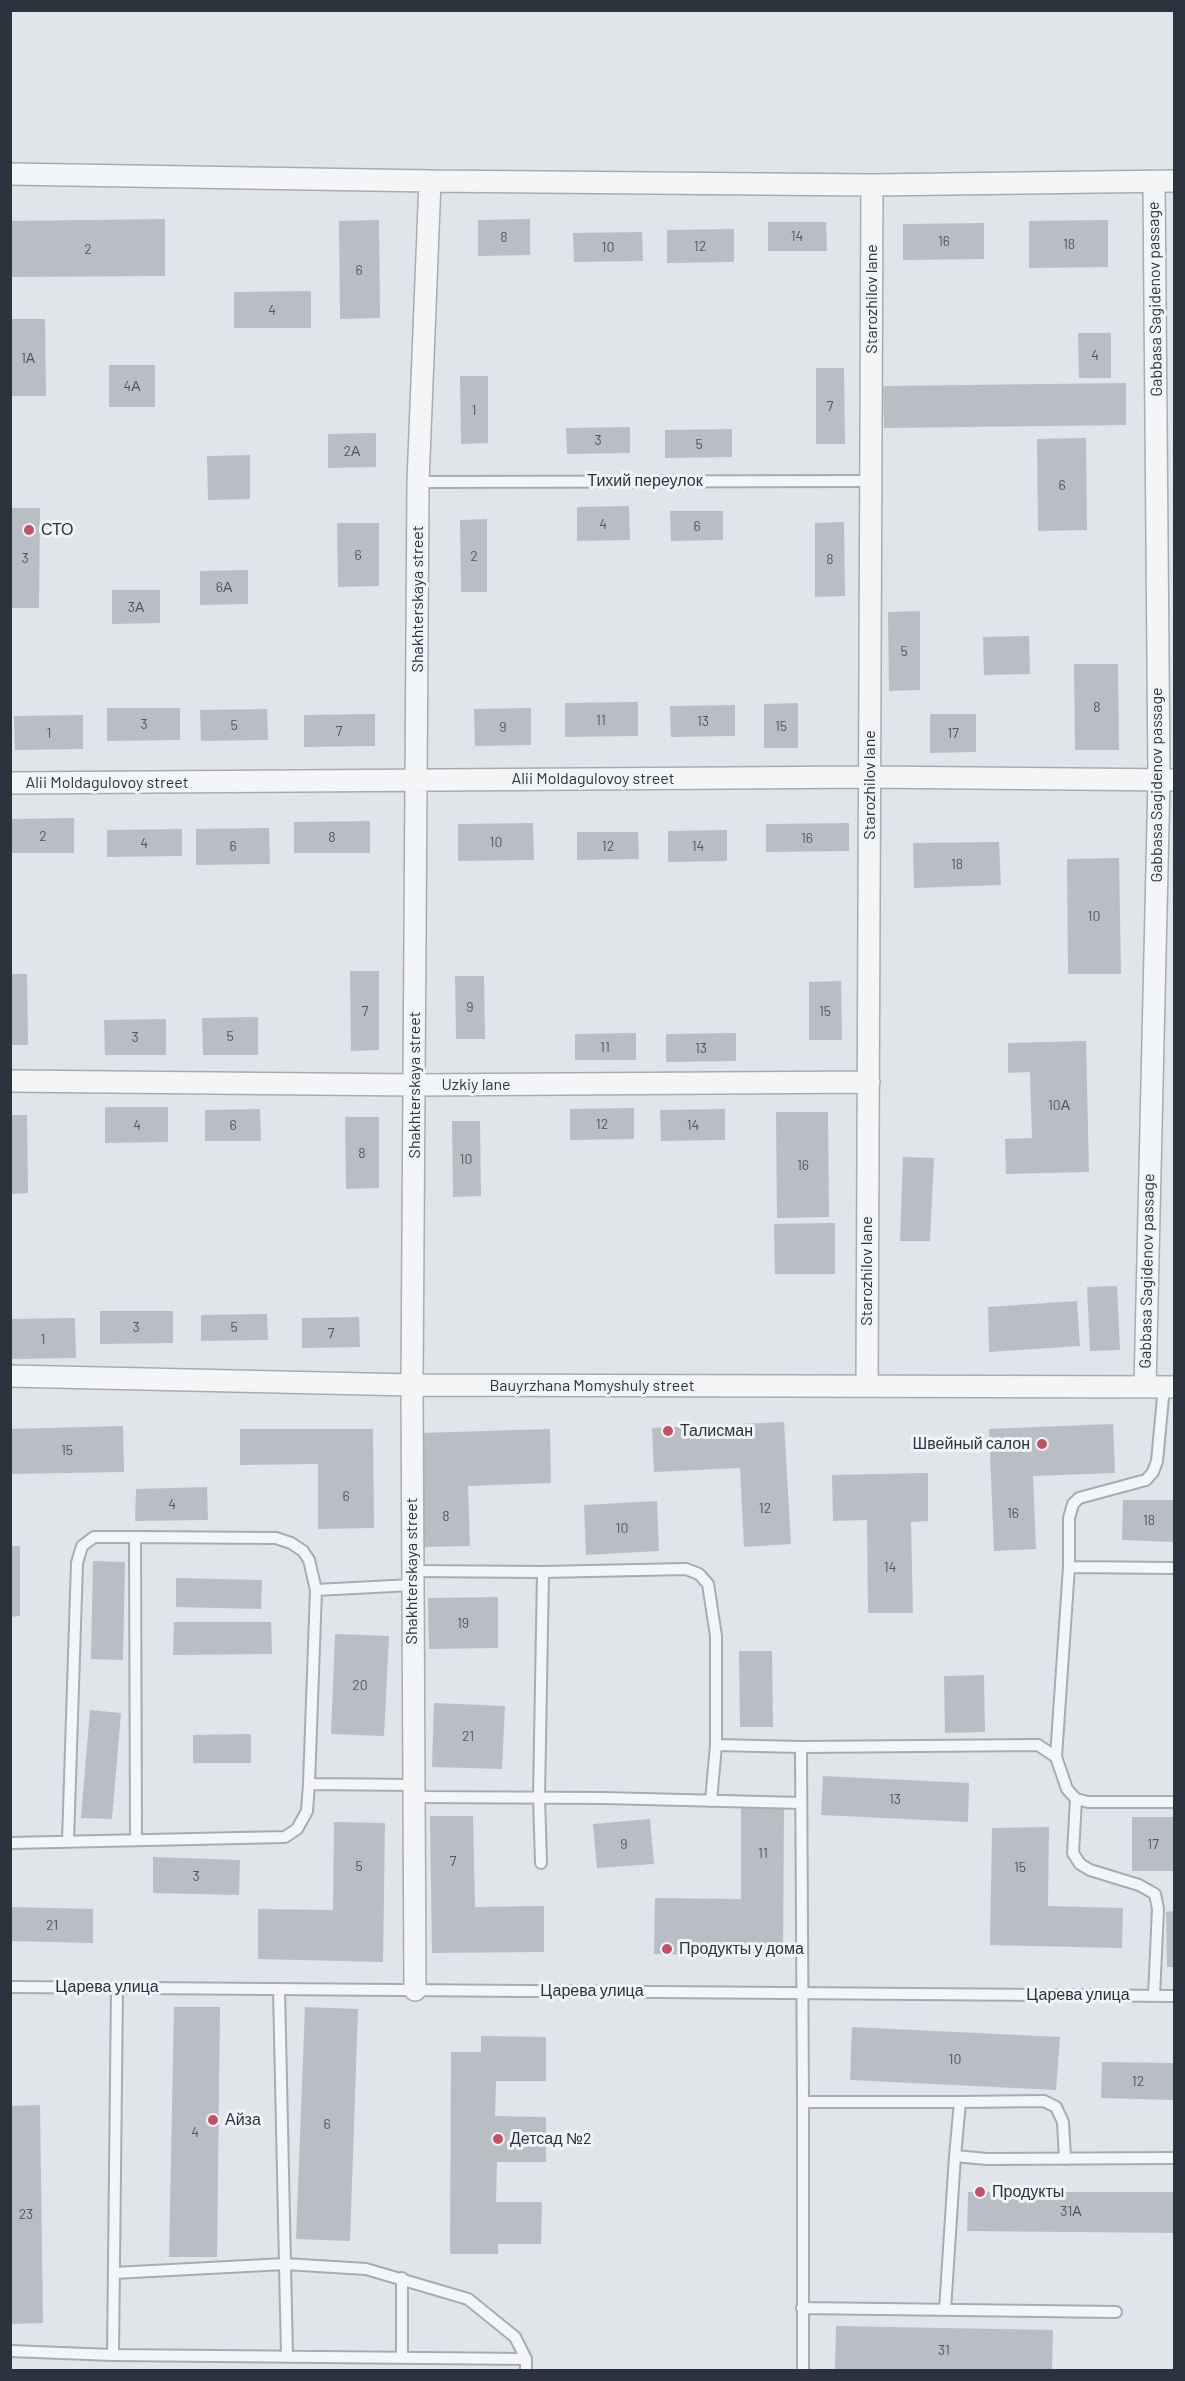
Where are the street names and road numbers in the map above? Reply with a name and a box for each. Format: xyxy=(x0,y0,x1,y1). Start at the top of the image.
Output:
street label: Gabbasa Sagidenov passage xyxy=(1144,201,1166,397)
street label: Starozhilov lane xyxy=(862,244,882,354)
street label: Тихий переулок xyxy=(587,471,703,491)
street label: Shakhterskaya street xyxy=(408,526,428,672)
street label: Gabbasa Sagidenov passage xyxy=(1147,687,1167,883)
street label: Starozhilov lane xyxy=(860,730,880,840)
street label: Alii Moldagulovoy street xyxy=(511,769,675,789)
street label: Alii Moldagulovoy street xyxy=(25,773,189,793)
street label: Shakhterskaya street xyxy=(405,1012,425,1158)
street label: Uzkiy lane xyxy=(441,1075,511,1095)
street label: Gabbasa Sagidenov passage xyxy=(1136,1173,1158,1369)
street label: Starozhilov lane xyxy=(857,1216,877,1326)
street label: Bauyrzhana Momyshuly street xyxy=(489,1376,695,1396)
street label: Shakhterskaya street xyxy=(402,1498,422,1644)
street label: Царева улица xyxy=(55,1977,159,1997)
street label: Царева улица xyxy=(540,1981,644,2001)
street label: Царева улица xyxy=(1026,1985,1130,2005)

